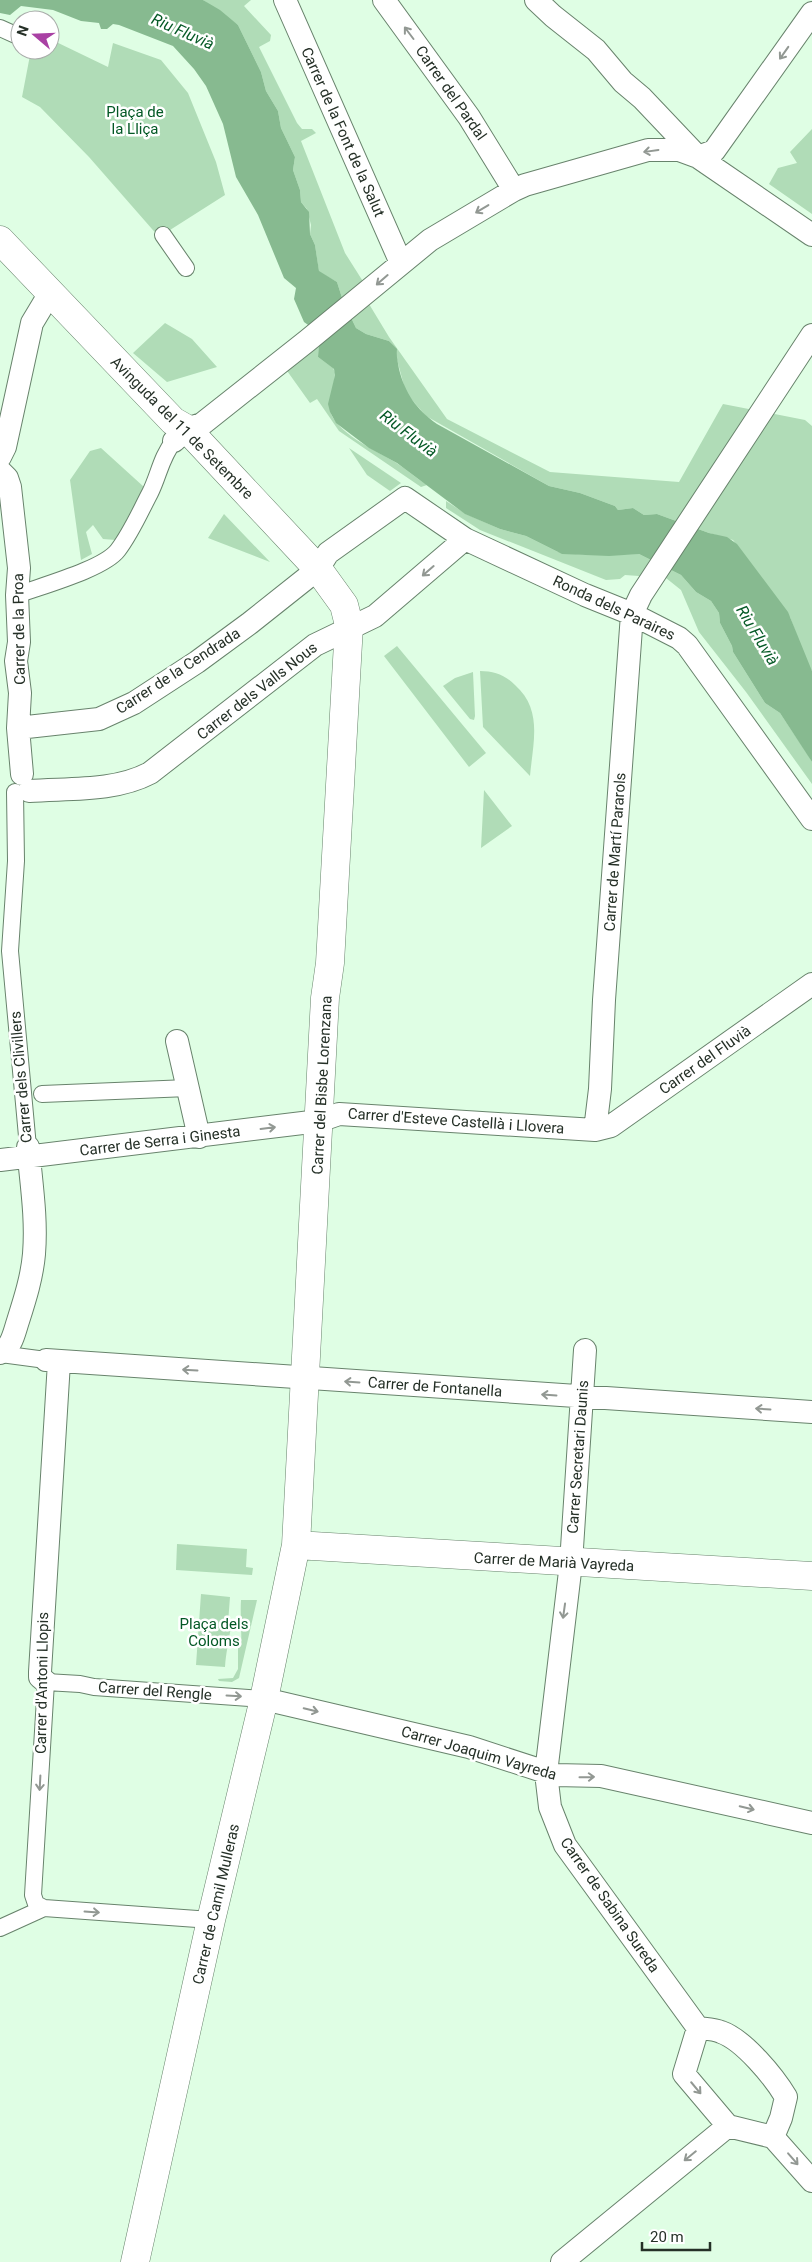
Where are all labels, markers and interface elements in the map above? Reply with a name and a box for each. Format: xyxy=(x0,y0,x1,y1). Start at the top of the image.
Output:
water label: Riu Fluvià xyxy=(149,9,217,54)
north arrow xyxy=(10,10,60,60)
text: N xyxy=(14,23,32,38)
one-way arrow xyxy=(404,26,414,40)
street label: Carrer del Pardal xyxy=(412,42,490,144)
street label: Carrer de la Font de la Salut xyxy=(297,45,389,220)
one-way arrow xyxy=(779,45,789,59)
park label: Plaça de la Lliça xyxy=(106,103,164,138)
one-way arrow xyxy=(643,146,659,156)
one-way arrow xyxy=(475,204,489,214)
one-way arrow xyxy=(375,274,388,286)
street label: Avinguda del 11 de Setembre xyxy=(107,353,257,503)
water label: Riu Fluvià xyxy=(376,406,441,461)
one-way arrow xyxy=(422,565,435,576)
street label: Ronda dels Paraires xyxy=(550,572,678,644)
street label: Carrer de la Proa xyxy=(9,573,29,685)
water label: Riu Fluvià xyxy=(732,602,783,669)
street label: Carrer de la Cendrada xyxy=(113,624,243,718)
street label: Carrer dels Valls Nous xyxy=(193,638,321,744)
street label: Carrer de Martí Pararols xyxy=(600,772,630,932)
street label: Carrer del Bisbe Lorenzana xyxy=(308,995,336,1175)
street label: Carrer dels Clivillers xyxy=(6,1010,36,1144)
street label: Carrer del Fluvià xyxy=(656,1022,754,1098)
street label: Carrer d'Esteve Castellà i Llovera xyxy=(347,1104,565,1138)
street label: Carrer de Serra i Ginesta xyxy=(79,1122,241,1160)
one-way arrow xyxy=(260,1123,276,1133)
one-way arrow xyxy=(182,1366,198,1375)
street label: Carrer de Fontanella xyxy=(367,1373,503,1401)
one-way arrow xyxy=(344,1377,360,1387)
street label: Carrer Secretari Daunis xyxy=(564,1380,592,1534)
one-way arrow xyxy=(541,1390,557,1399)
one-way arrow xyxy=(756,1404,772,1413)
street label: Carrer de Marià Vayreda xyxy=(473,1549,635,1575)
one-way arrow xyxy=(559,1603,569,1619)
street label: Carrer d'Antoni Llopis xyxy=(32,1612,52,1754)
park label: Plaça dels Coloms xyxy=(180,1615,248,1650)
street label: Carrer del Rengle xyxy=(98,1678,213,1704)
one-way arrow xyxy=(225,1691,241,1701)
one-way arrow xyxy=(303,1706,319,1715)
street label: Carrer Joaquim Vayreda xyxy=(399,1722,559,1784)
one-way arrow xyxy=(579,1772,595,1781)
one-way arrow xyxy=(35,1774,44,1790)
one-way arrow xyxy=(738,1804,754,1813)
street label: Carrer de Camil Mulleras xyxy=(189,1822,243,1986)
street label: Carrer de Sabina Sureda xyxy=(556,1834,664,1976)
one-way arrow xyxy=(84,1907,100,1916)
one-way arrow xyxy=(690,2081,701,2094)
one-way arrow xyxy=(684,2151,697,2162)
one-way arrow xyxy=(787,2152,799,2165)
scale bar xyxy=(642,2220,710,2252)
text: 20 m xyxy=(650,2228,684,2246)

